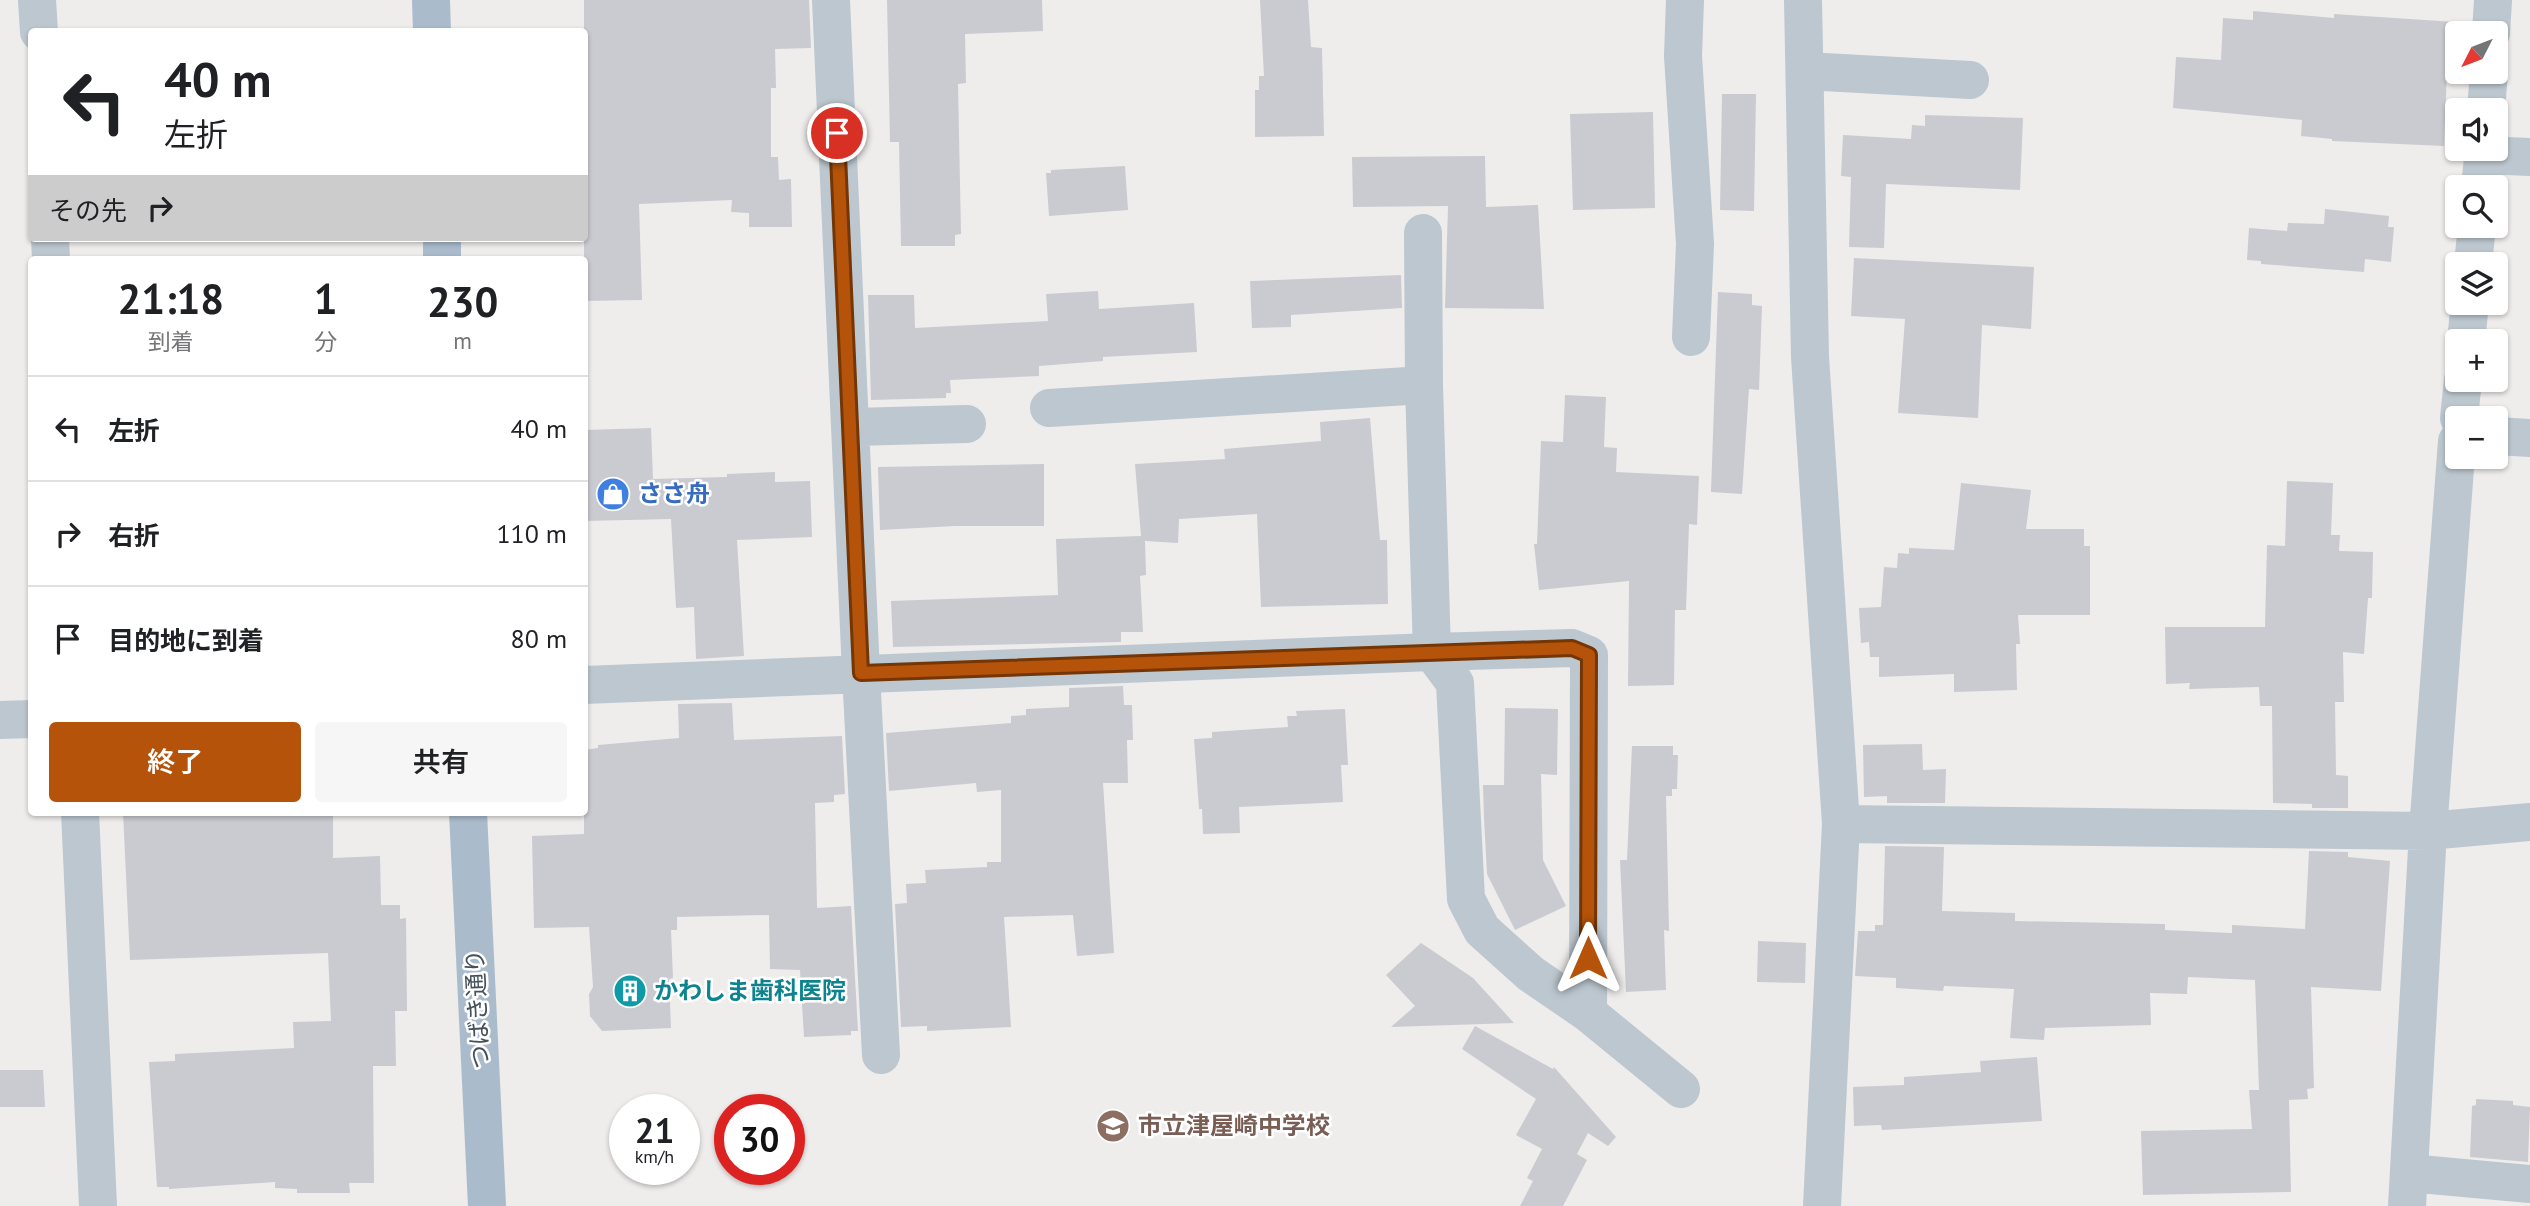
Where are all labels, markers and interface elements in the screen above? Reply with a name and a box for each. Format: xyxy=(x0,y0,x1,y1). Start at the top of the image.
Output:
north arrow xyxy=(2445,21,2508,84)
map controls xyxy=(2445,21,2508,469)
text: 40 m xyxy=(164,47,271,111)
icon: left xyxy=(49,56,140,147)
button: sound xyxy=(2445,98,2508,161)
pin xyxy=(807,103,867,163)
text: 左折 xyxy=(164,113,228,155)
icon: arrive xyxy=(818,114,856,152)
button: search xyxy=(2445,175,2508,238)
icon: right xyxy=(141,189,179,227)
text: その先 xyxy=(49,194,127,227)
button: layers xyxy=(2445,252,2508,315)
text: 21:18 xyxy=(118,271,224,326)
text: 1 xyxy=(314,271,337,326)
text: 230 xyxy=(427,274,498,329)
text: m xyxy=(453,326,472,355)
text: 到着 xyxy=(148,327,194,356)
text: 分 xyxy=(314,327,337,356)
button: + xyxy=(2445,329,2508,392)
button: − xyxy=(2445,406,2508,469)
icon: left xyxy=(49,410,87,448)
text: 40 m xyxy=(511,412,567,445)
text: 左折 xyxy=(108,414,160,447)
shop icon: ささ舟 xyxy=(594,475,632,513)
place label: ささ舟 xyxy=(638,478,710,509)
icon: right xyxy=(49,515,87,553)
text: 110 m xyxy=(496,517,567,550)
text: 右折 xyxy=(108,519,160,552)
icon: arrive xyxy=(49,620,87,658)
text: 80 m xyxy=(511,622,567,655)
text: 目的地に到着 xyxy=(108,624,264,657)
button: 終了 xyxy=(49,722,301,802)
button: 共有 xyxy=(315,722,567,802)
position arrow xyxy=(1551,921,1625,995)
street label: つばき通り xyxy=(459,948,496,1070)
building icon: かわしま歯科医院 xyxy=(611,972,649,1010)
place label: かわしま歯科医院 xyxy=(654,975,846,1006)
speed limit sign: 30 xyxy=(714,1094,805,1185)
text: 21 xyxy=(635,1107,674,1153)
school or university icon: 市立津屋崎中学校 xyxy=(1094,1107,1132,1145)
place label: 市立津屋崎中学校 xyxy=(1138,1110,1330,1141)
text: km/h xyxy=(635,1145,674,1168)

